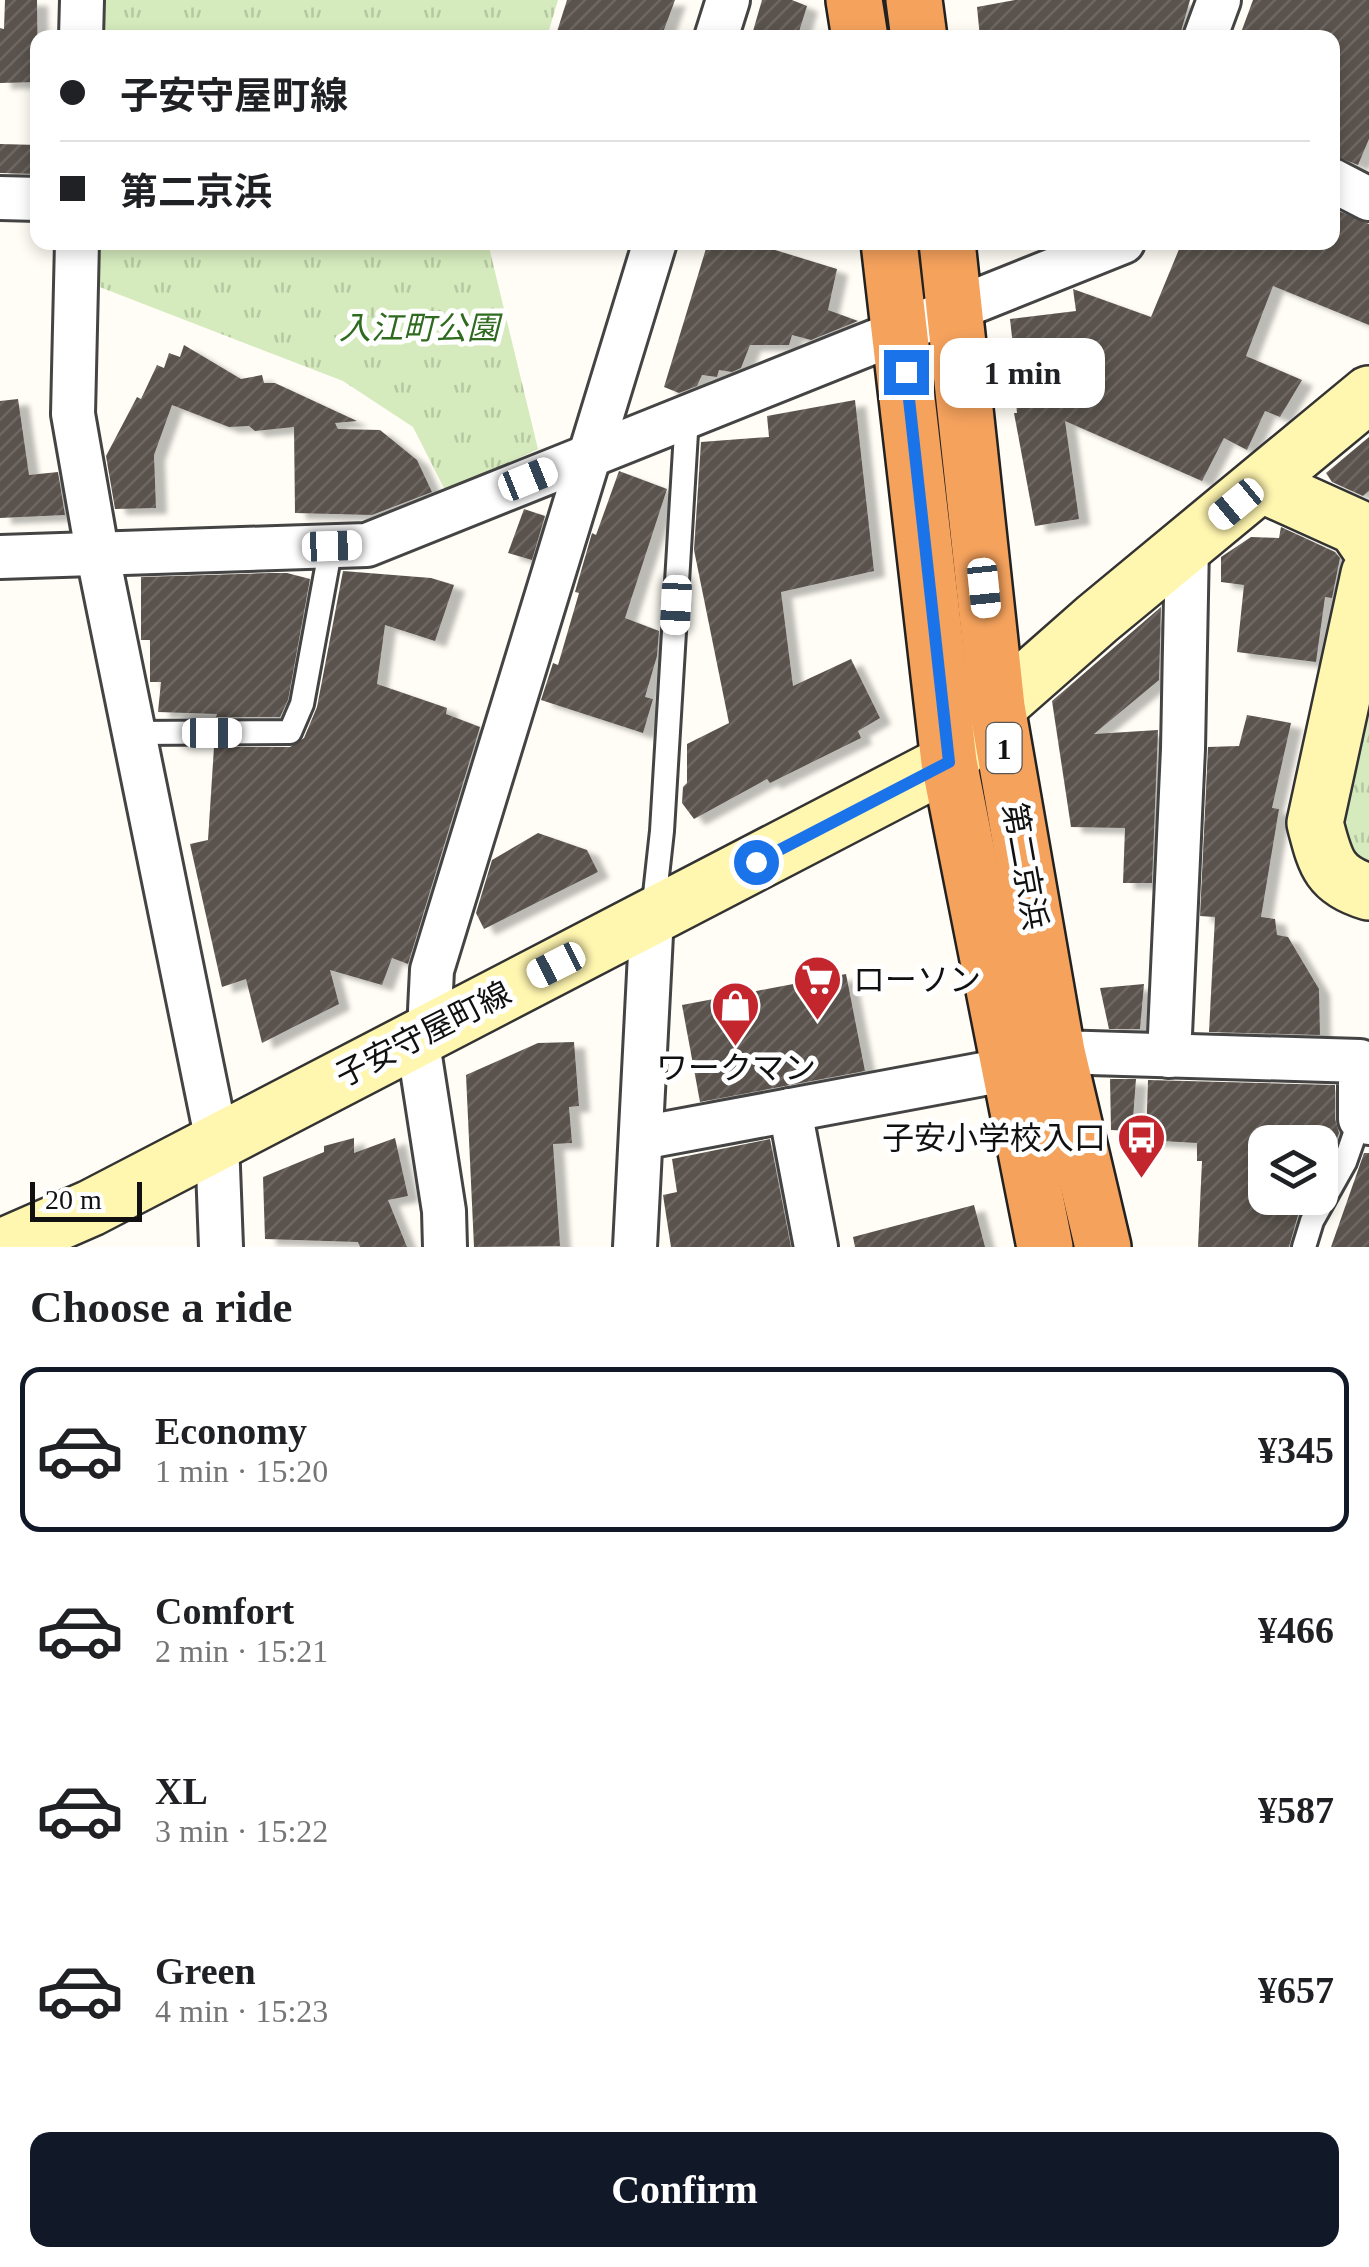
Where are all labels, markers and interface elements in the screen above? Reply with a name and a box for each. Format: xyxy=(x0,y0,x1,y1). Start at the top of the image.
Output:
text: 子安守屋町線 xyxy=(120,75,348,117)
text: 第二京浜 xyxy=(120,171,272,213)
park label: 入江町公園 xyxy=(339,310,503,346)
callout: 1 min xyxy=(941,337,1106,407)
route end xyxy=(884,350,929,395)
text: 1 min xyxy=(984,355,1061,391)
car xyxy=(495,454,561,504)
car xyxy=(1203,473,1269,535)
car xyxy=(301,530,363,562)
car xyxy=(966,557,1002,619)
car xyxy=(659,574,693,636)
car xyxy=(182,718,242,748)
road number: 1 xyxy=(986,723,1022,773)
street label: 第二京浜 xyxy=(996,800,1054,932)
route start xyxy=(734,840,779,885)
car xyxy=(522,938,590,992)
supermarket icon: ローソン xyxy=(792,954,844,1022)
place label: ローソン xyxy=(853,962,981,998)
street label: 子安守屋町線 xyxy=(329,974,517,1094)
shop icon: ワークマン xyxy=(710,980,762,1048)
place label: ワークマン xyxy=(656,1050,816,1086)
bus stop icon: 子安小学校入口 xyxy=(1115,1112,1167,1180)
place label: 子安小学校入口 xyxy=(882,1120,1106,1156)
map controls xyxy=(1248,1125,1338,1215)
button: layers xyxy=(1248,1125,1338,1215)
scale bar xyxy=(30,1177,142,1222)
text: 20 m xyxy=(45,1184,102,1215)
text: Choose a ride xyxy=(30,1282,293,1332)
icon: car xyxy=(35,1405,125,1495)
text: Economy xyxy=(155,1410,307,1452)
text: ¥345 xyxy=(1258,1429,1334,1471)
text: 1 min · 15:20 xyxy=(155,1453,328,1489)
icon: car xyxy=(35,1585,125,1675)
text: Comfort xyxy=(155,1590,294,1632)
text: ¥466 xyxy=(1258,1609,1334,1651)
text: 2 min · 15:21 xyxy=(155,1633,328,1669)
icon: car xyxy=(35,1765,125,1855)
text: XL xyxy=(155,1770,208,1812)
text: ¥587 xyxy=(1258,1789,1334,1831)
text: 3 min · 15:22 xyxy=(155,1813,328,1849)
icon: car xyxy=(35,1945,125,2035)
text: Green xyxy=(155,1950,256,1992)
text: ¥657 xyxy=(1258,1969,1334,2011)
text: 4 min · 15:23 xyxy=(155,1993,328,2029)
button: Confirm xyxy=(30,2132,1339,2247)

